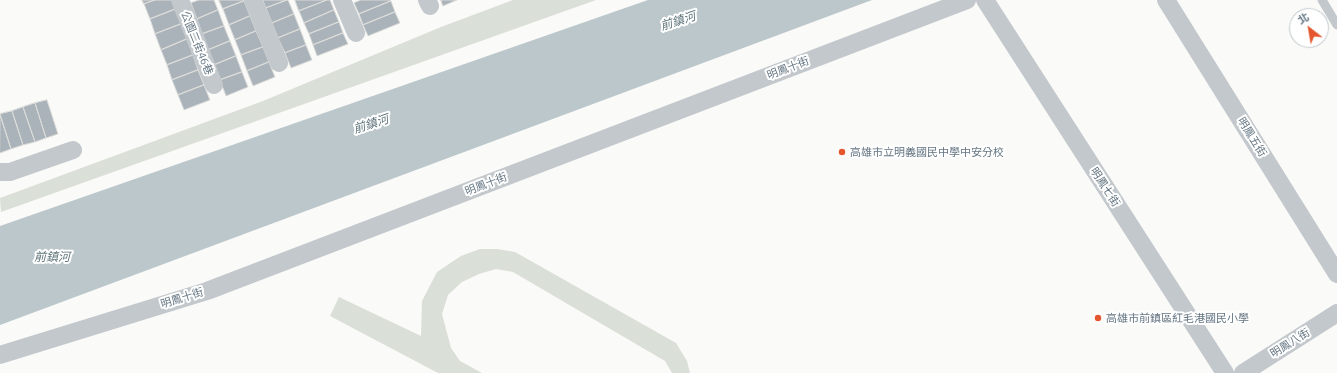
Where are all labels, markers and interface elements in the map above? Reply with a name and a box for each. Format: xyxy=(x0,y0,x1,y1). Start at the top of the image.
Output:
north arrow xyxy=(1289,8,1329,48)
street label: 公園二街46巷 xyxy=(178,9,216,77)
water label: 前鎮河 xyxy=(659,9,697,33)
text: 北 xyxy=(1296,11,1311,27)
street label: 明鳳十街 xyxy=(765,54,811,82)
water label: 前鎮河 xyxy=(352,112,390,136)
street label: 明鳳五街 xyxy=(1235,115,1269,159)
place label: 高雄市立明義國民中學中安分校 xyxy=(850,145,1004,159)
marker: 高雄市立明義國民中學中安分校 xyxy=(837,147,847,157)
street label: 明鳳七街 xyxy=(1087,165,1123,209)
street label: 明鳳十街 xyxy=(463,170,509,198)
water label: 前鎮河 xyxy=(34,250,70,264)
street label: 明鳳十街 xyxy=(159,285,205,311)
place label: 高雄市前鎮區紅毛港國民小學 xyxy=(1106,311,1249,325)
marker: 高雄市前鎮區紅毛港國民小學 xyxy=(1093,313,1103,323)
street label: 明鳳八街 xyxy=(1268,326,1312,360)

